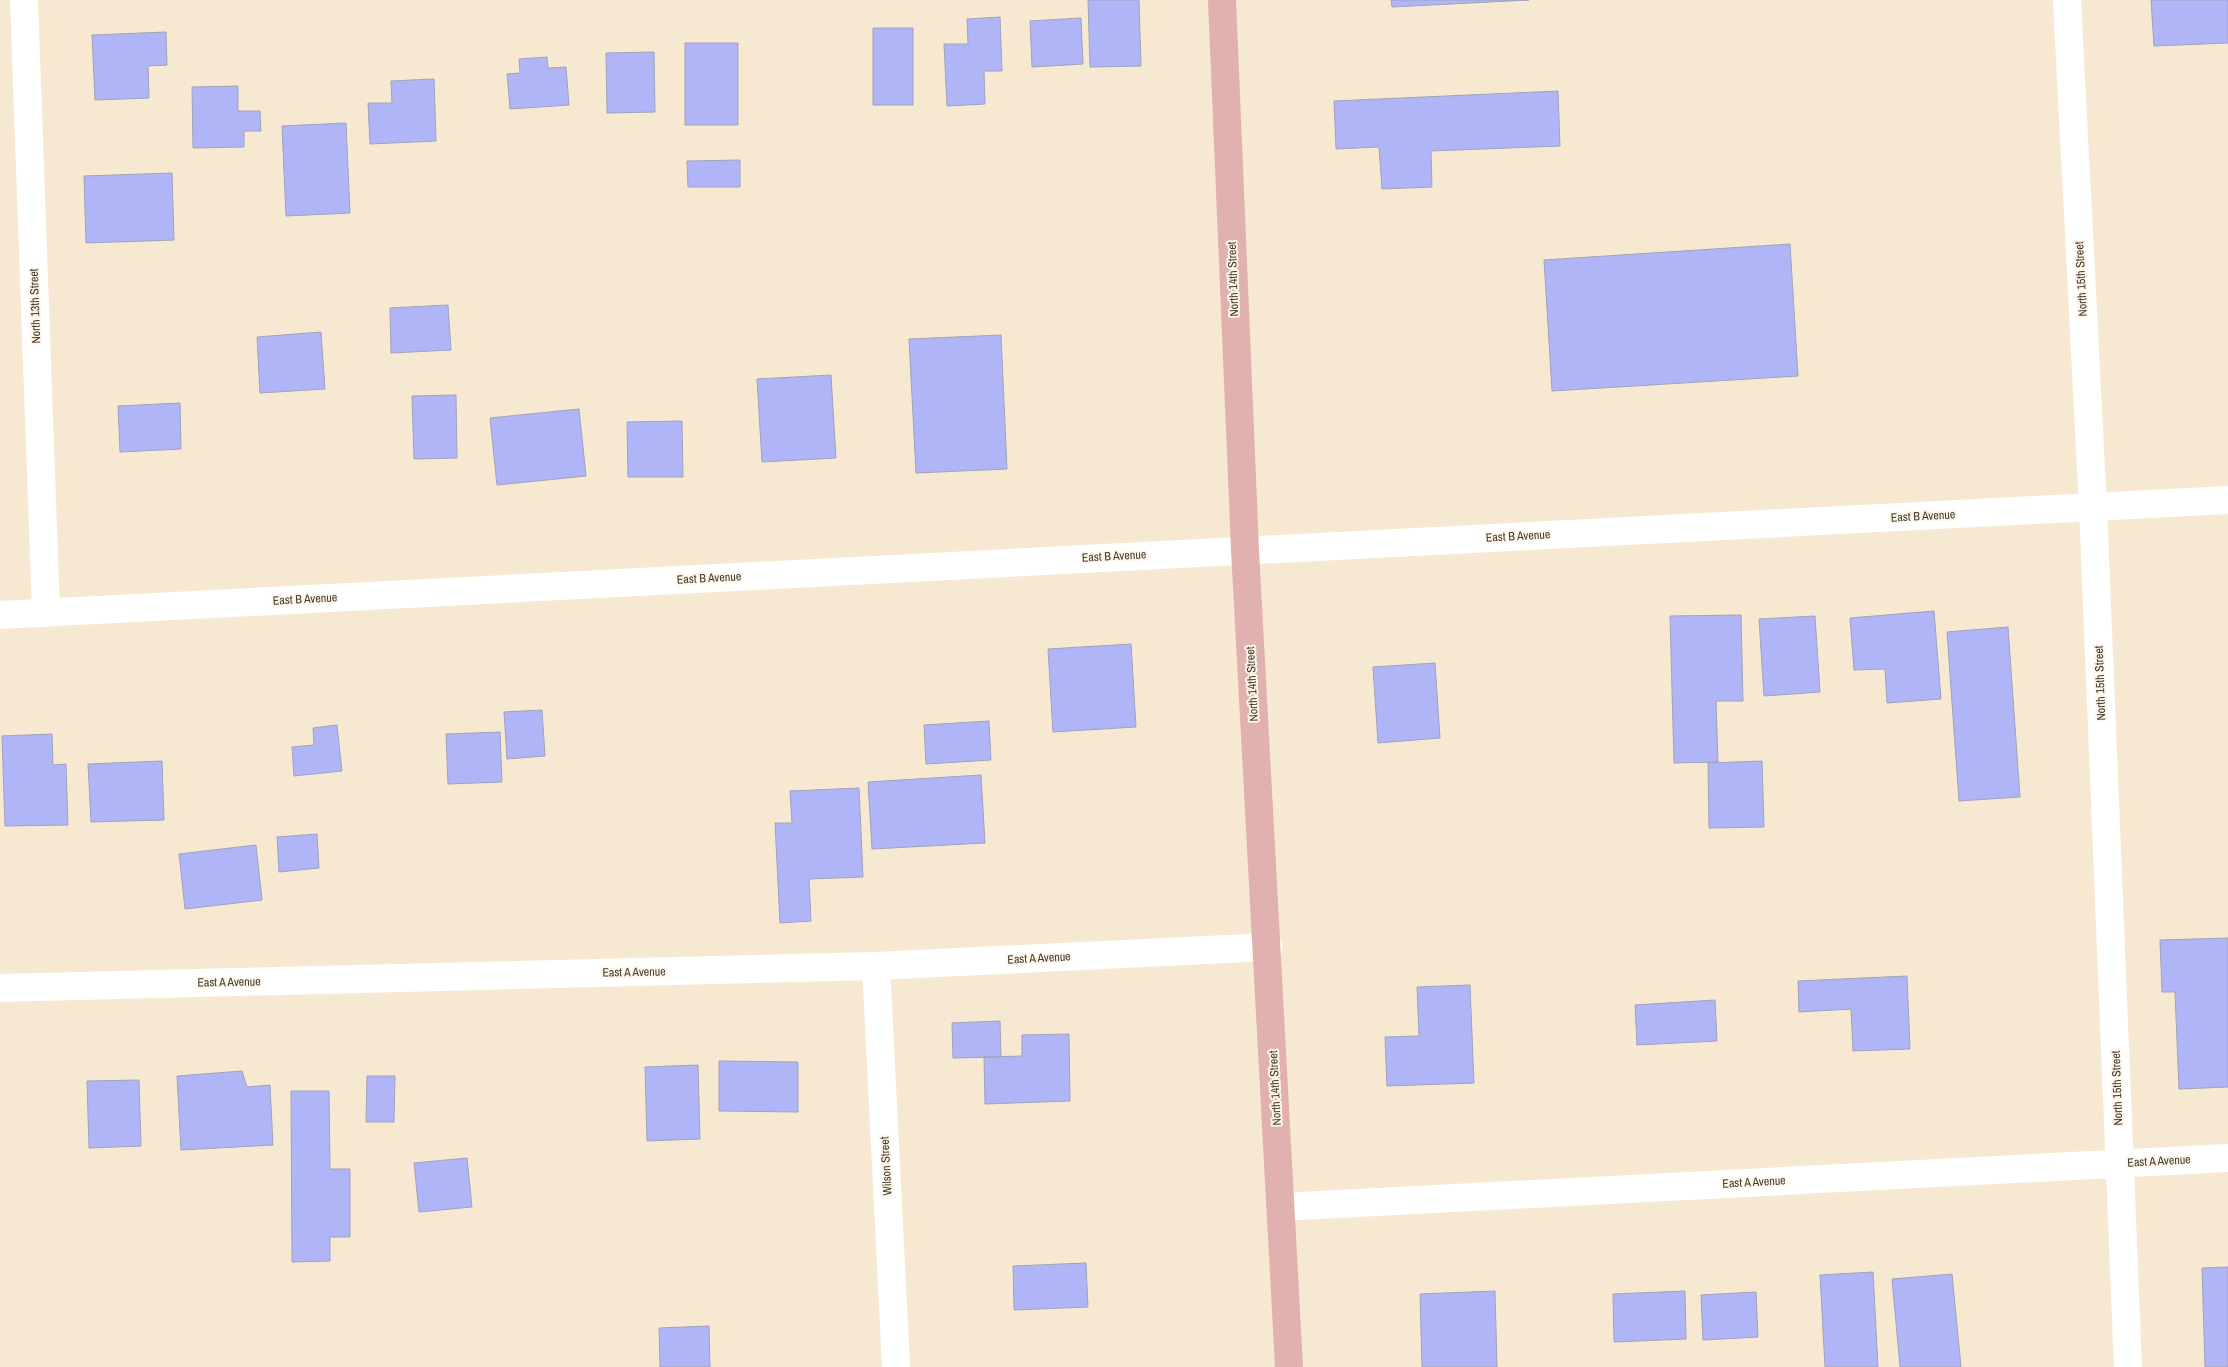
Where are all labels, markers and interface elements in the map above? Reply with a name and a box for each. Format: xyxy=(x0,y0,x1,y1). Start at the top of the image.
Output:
street label: North 14th Street xyxy=(1224,241,1242,317)
street label: North 15th Street xyxy=(2071,241,2091,317)
street label: North 13th Street xyxy=(26,268,44,344)
street label: East B Avenue xyxy=(1890,506,1956,526)
street label: East B Avenue xyxy=(1485,526,1551,546)
street label: East B Avenue xyxy=(1081,546,1147,566)
street label: East B Avenue xyxy=(676,568,742,588)
street label: East B Avenue xyxy=(272,589,338,609)
street label: North 15th Street xyxy=(2091,645,2109,721)
street label: North 14th Street xyxy=(1242,646,1262,722)
street label: East A Avenue xyxy=(1007,948,1071,968)
street label: East A Avenue xyxy=(602,963,666,981)
street label: East A Avenue xyxy=(197,973,261,991)
street label: North 14th Street xyxy=(1265,1050,1285,1126)
street label: North 15th Street xyxy=(2108,1050,2126,1126)
street label: Wilson Street xyxy=(876,1136,896,1196)
street label: East A Avenue xyxy=(2127,1151,2191,1171)
street label: East A Avenue xyxy=(1722,1172,1786,1192)

